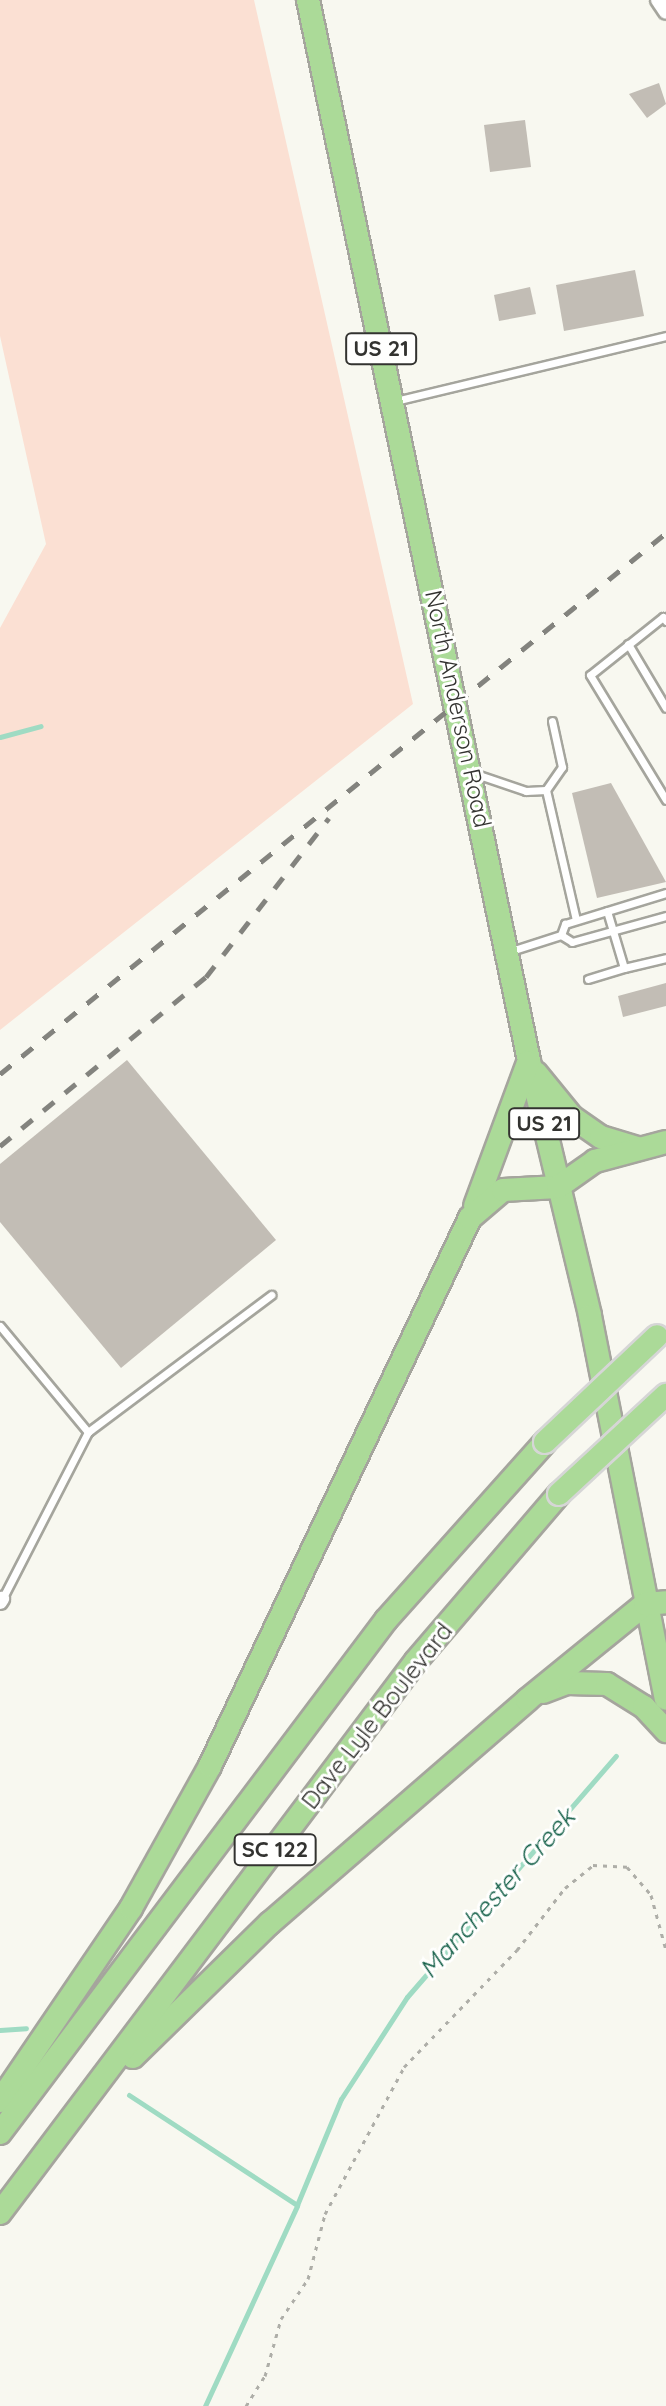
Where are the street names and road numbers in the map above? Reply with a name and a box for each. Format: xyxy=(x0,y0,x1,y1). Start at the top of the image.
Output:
road number: US 21 xyxy=(345,331,417,367)
street label: North Anderson Road xyxy=(419,588,497,830)
road number: US 21 xyxy=(508,1106,580,1142)
street label: Dave Lyle Boulevard xyxy=(295,1617,459,1815)
road number: SC 122 xyxy=(233,1832,317,1868)

